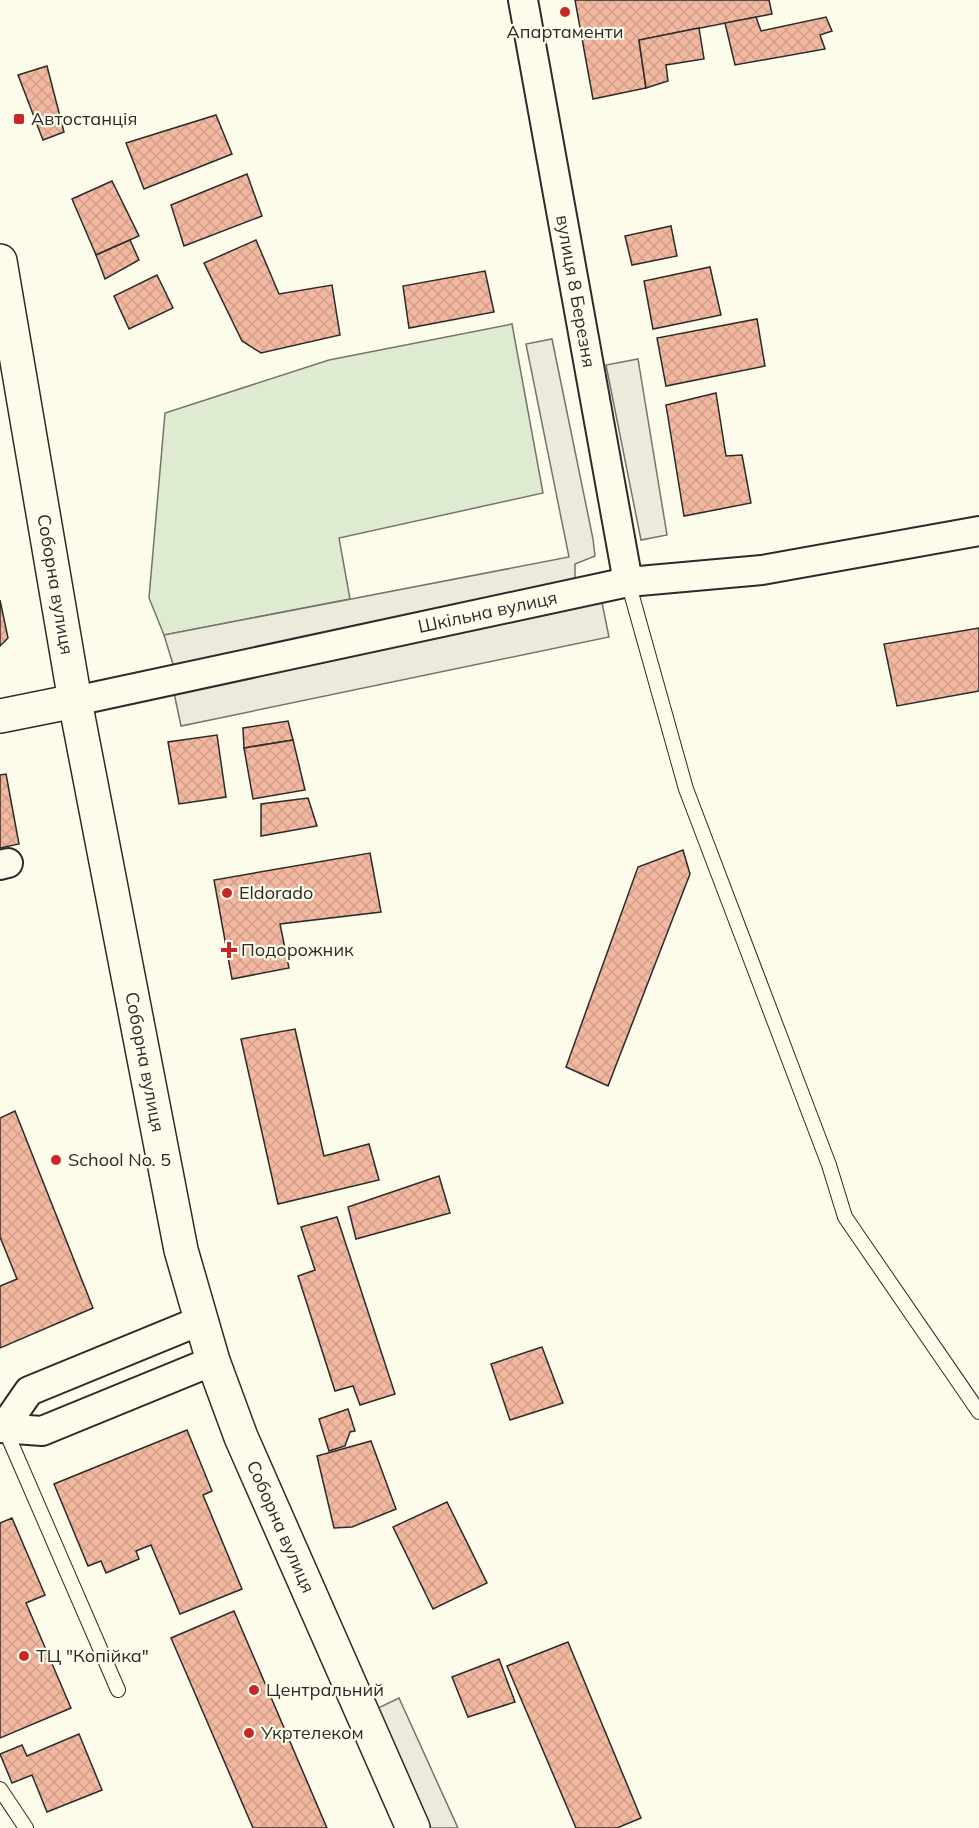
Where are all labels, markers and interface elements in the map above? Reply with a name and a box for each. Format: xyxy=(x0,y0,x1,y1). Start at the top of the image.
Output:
marker: Апартаменти xyxy=(558,5,572,19)
place label: Апартаменти xyxy=(507,20,623,43)
place label: Автостанція xyxy=(31,107,137,130)
marker: Автостанція xyxy=(12,112,26,126)
street label: вулиця 8 Березня xyxy=(551,213,601,369)
street label: Соборна вулиця xyxy=(32,512,79,656)
street label: Шкільна вулиця xyxy=(416,586,559,638)
place label: Eldorado xyxy=(239,881,313,904)
marker: Eldorado xyxy=(220,886,234,900)
place label: Подорожник xyxy=(241,938,354,961)
marker: Подорожник xyxy=(222,943,236,957)
street label: Соборна вулиця xyxy=(120,990,170,1134)
place label: School No. 5 xyxy=(68,1148,171,1171)
marker: School No. 5 xyxy=(49,1153,63,1167)
street label: Соборна вулиця xyxy=(242,1457,320,1596)
place label: ТЦ "Копійка" xyxy=(36,1644,149,1667)
marker: ТЦ "Копійка" xyxy=(17,1649,31,1663)
place label: Центральний xyxy=(266,1678,384,1701)
marker: Центральний xyxy=(247,1683,261,1697)
place label: Укртелеком xyxy=(260,1721,364,1744)
marker: Укртелеком xyxy=(242,1726,256,1740)

